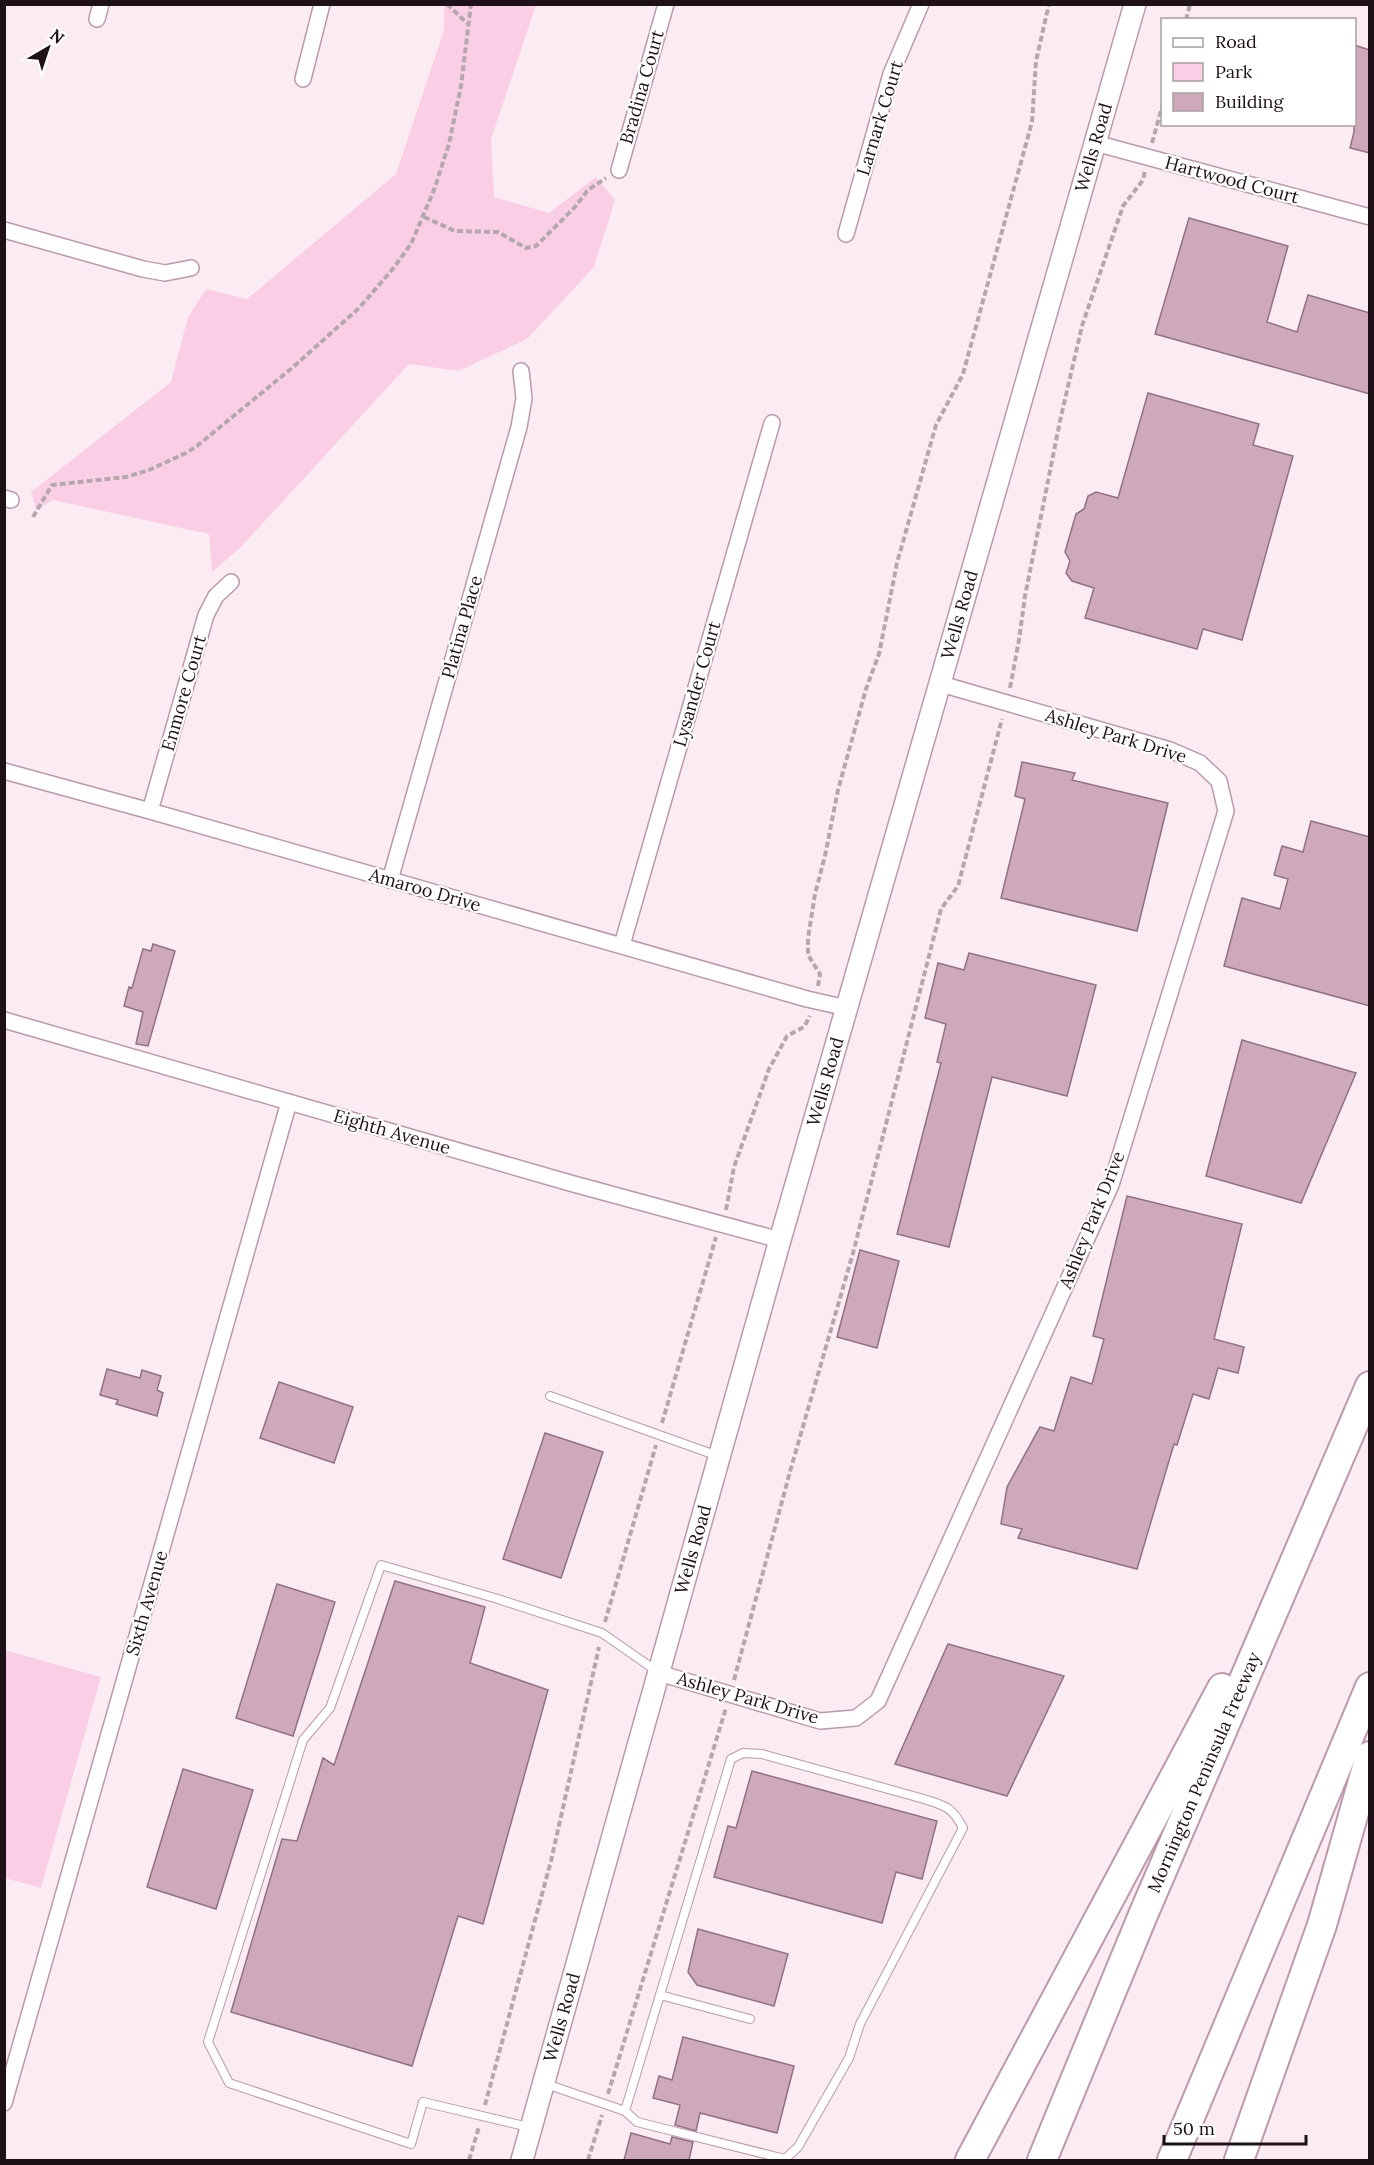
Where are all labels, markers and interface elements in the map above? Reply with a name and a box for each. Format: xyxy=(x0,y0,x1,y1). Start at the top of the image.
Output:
north arrow xyxy=(18,18,78,78)
legend xyxy=(1161,18,1356,126)
text: N xyxy=(46,25,69,48)
street label: Bradina Court xyxy=(614,27,669,147)
text: Road xyxy=(1215,30,1257,53)
street label: Larnark Court xyxy=(851,58,908,178)
text: Park xyxy=(1215,60,1253,83)
text: Building xyxy=(1215,90,1285,113)
street label: Wells Road xyxy=(1070,100,1117,195)
street label: Hartwood Court xyxy=(1163,151,1302,208)
street label: Wells Road xyxy=(935,567,983,662)
street label: Platina Place xyxy=(436,572,487,681)
street label: Lysander Court xyxy=(668,618,725,749)
street label: Enmore Court xyxy=(156,632,211,754)
street label: Ashley Park Drive xyxy=(1042,703,1190,768)
street label: Amaroo Drive xyxy=(366,862,484,917)
street label: Wells Road xyxy=(801,1034,849,1129)
street label: Eighth Avenue xyxy=(331,1104,454,1159)
street label: Ashley Park Drive xyxy=(1053,1147,1130,1293)
street label: Wells Road xyxy=(669,1502,716,1597)
street label: Sixth Avenue xyxy=(121,1547,173,1658)
street label: Mornington Peninsula Freeway xyxy=(1142,1648,1266,1896)
street label: Ashley Park Drive xyxy=(674,1666,822,1729)
street label: Wells Road xyxy=(538,1970,585,2065)
scale bar xyxy=(1164,2108,1306,2146)
text: 50 m xyxy=(1173,2117,1215,2140)

